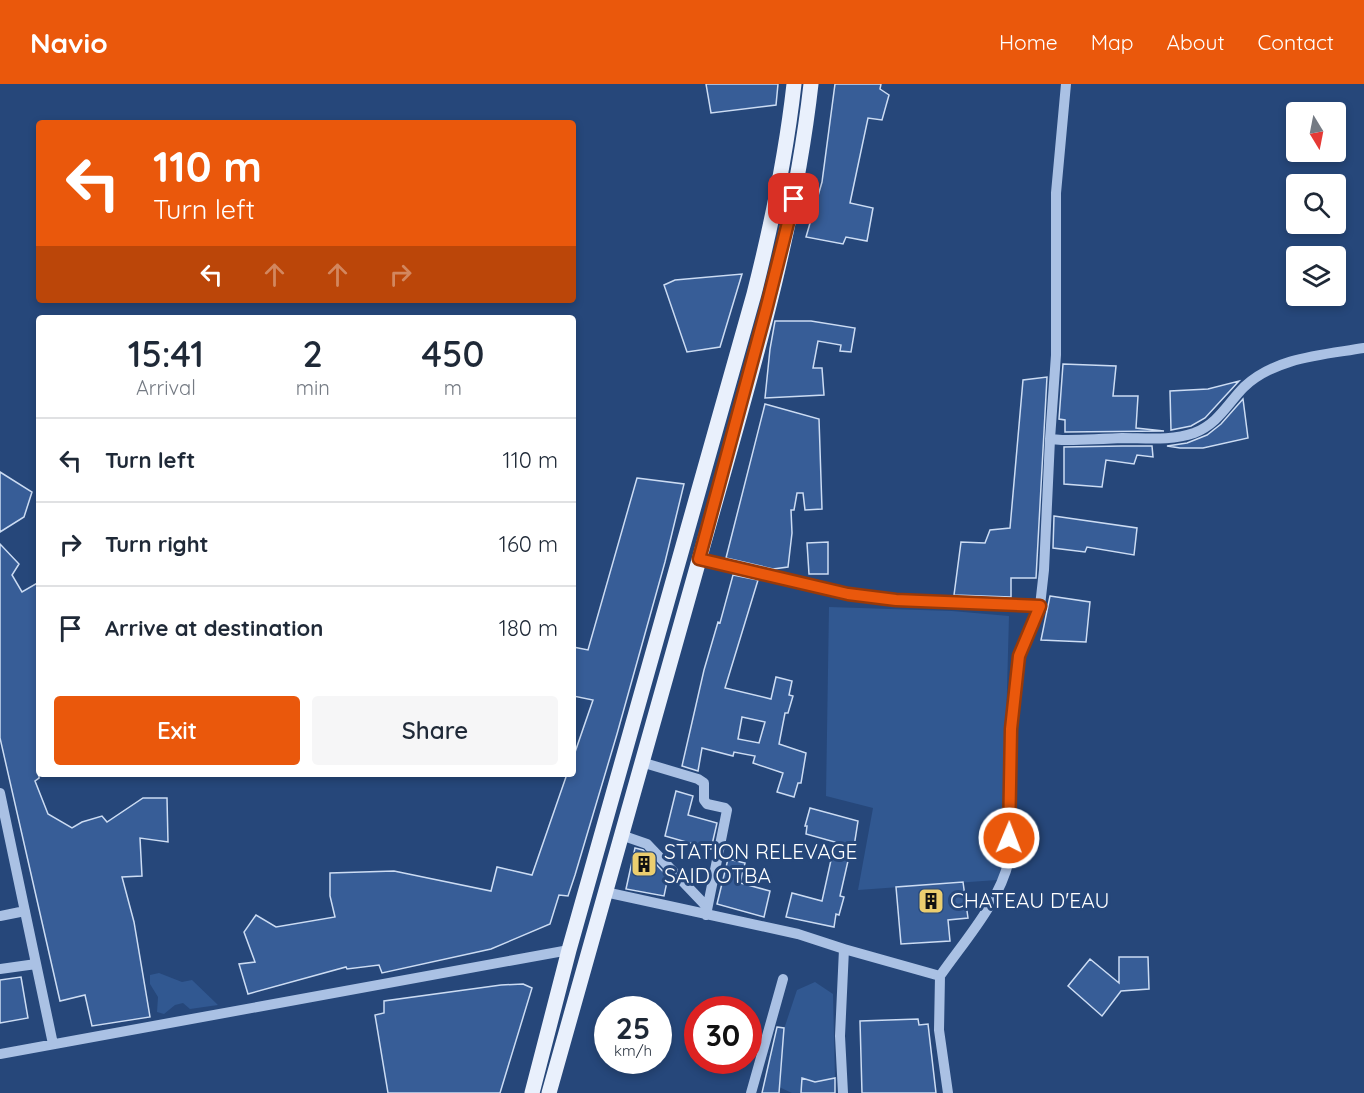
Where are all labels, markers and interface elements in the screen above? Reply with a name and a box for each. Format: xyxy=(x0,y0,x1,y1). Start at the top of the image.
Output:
text: Navio xyxy=(30,25,108,60)
text: Home xyxy=(999,29,1058,55)
text: Map xyxy=(1091,29,1134,55)
text: About xyxy=(1167,29,1225,55)
text: Contact xyxy=(1258,29,1334,55)
north arrow xyxy=(1286,102,1346,162)
map controls xyxy=(1286,102,1346,306)
text: 110 m xyxy=(153,140,262,193)
icon: left xyxy=(54,144,132,222)
pin xyxy=(768,173,819,224)
button: search xyxy=(1286,174,1346,234)
icon: arrive xyxy=(777,182,810,215)
text: Turn left xyxy=(153,192,255,226)
button: layers xyxy=(1286,246,1346,306)
icon: left xyxy=(195,258,228,291)
icon: ahead xyxy=(258,258,291,291)
icon: ahead xyxy=(321,258,354,291)
icon: right xyxy=(384,258,417,291)
text: 15:41 xyxy=(128,331,204,376)
text: 2 xyxy=(303,331,323,376)
text: 450 xyxy=(421,331,484,376)
text: Arrival xyxy=(136,375,196,400)
text: min xyxy=(296,375,330,400)
text: m xyxy=(444,375,462,400)
icon: left xyxy=(54,444,87,477)
text: Turn left xyxy=(105,446,195,474)
text: 110 m xyxy=(503,446,558,474)
icon: right xyxy=(54,528,87,561)
text: Turn right xyxy=(105,530,209,558)
text: 160 m xyxy=(499,530,558,558)
icon: arrive xyxy=(54,612,87,645)
text: Arrive at destination xyxy=(105,614,323,642)
text: 180 m xyxy=(499,614,558,642)
button: Exit xyxy=(54,696,300,765)
button: Share xyxy=(312,696,558,765)
position arrow xyxy=(977,806,1041,870)
place label: STATION RELEVAGE SAID OTBA xyxy=(664,838,857,888)
building icon: STATION RELEVAGE SAID OTBA xyxy=(629,849,659,879)
building icon: CHATEAU D'EAU xyxy=(916,886,946,916)
place label: CHATEAU D'EAU xyxy=(950,887,1110,913)
speed limit sign: 30 xyxy=(684,996,762,1074)
text: 25 xyxy=(616,1009,650,1047)
text: km/h xyxy=(614,1041,652,1060)

